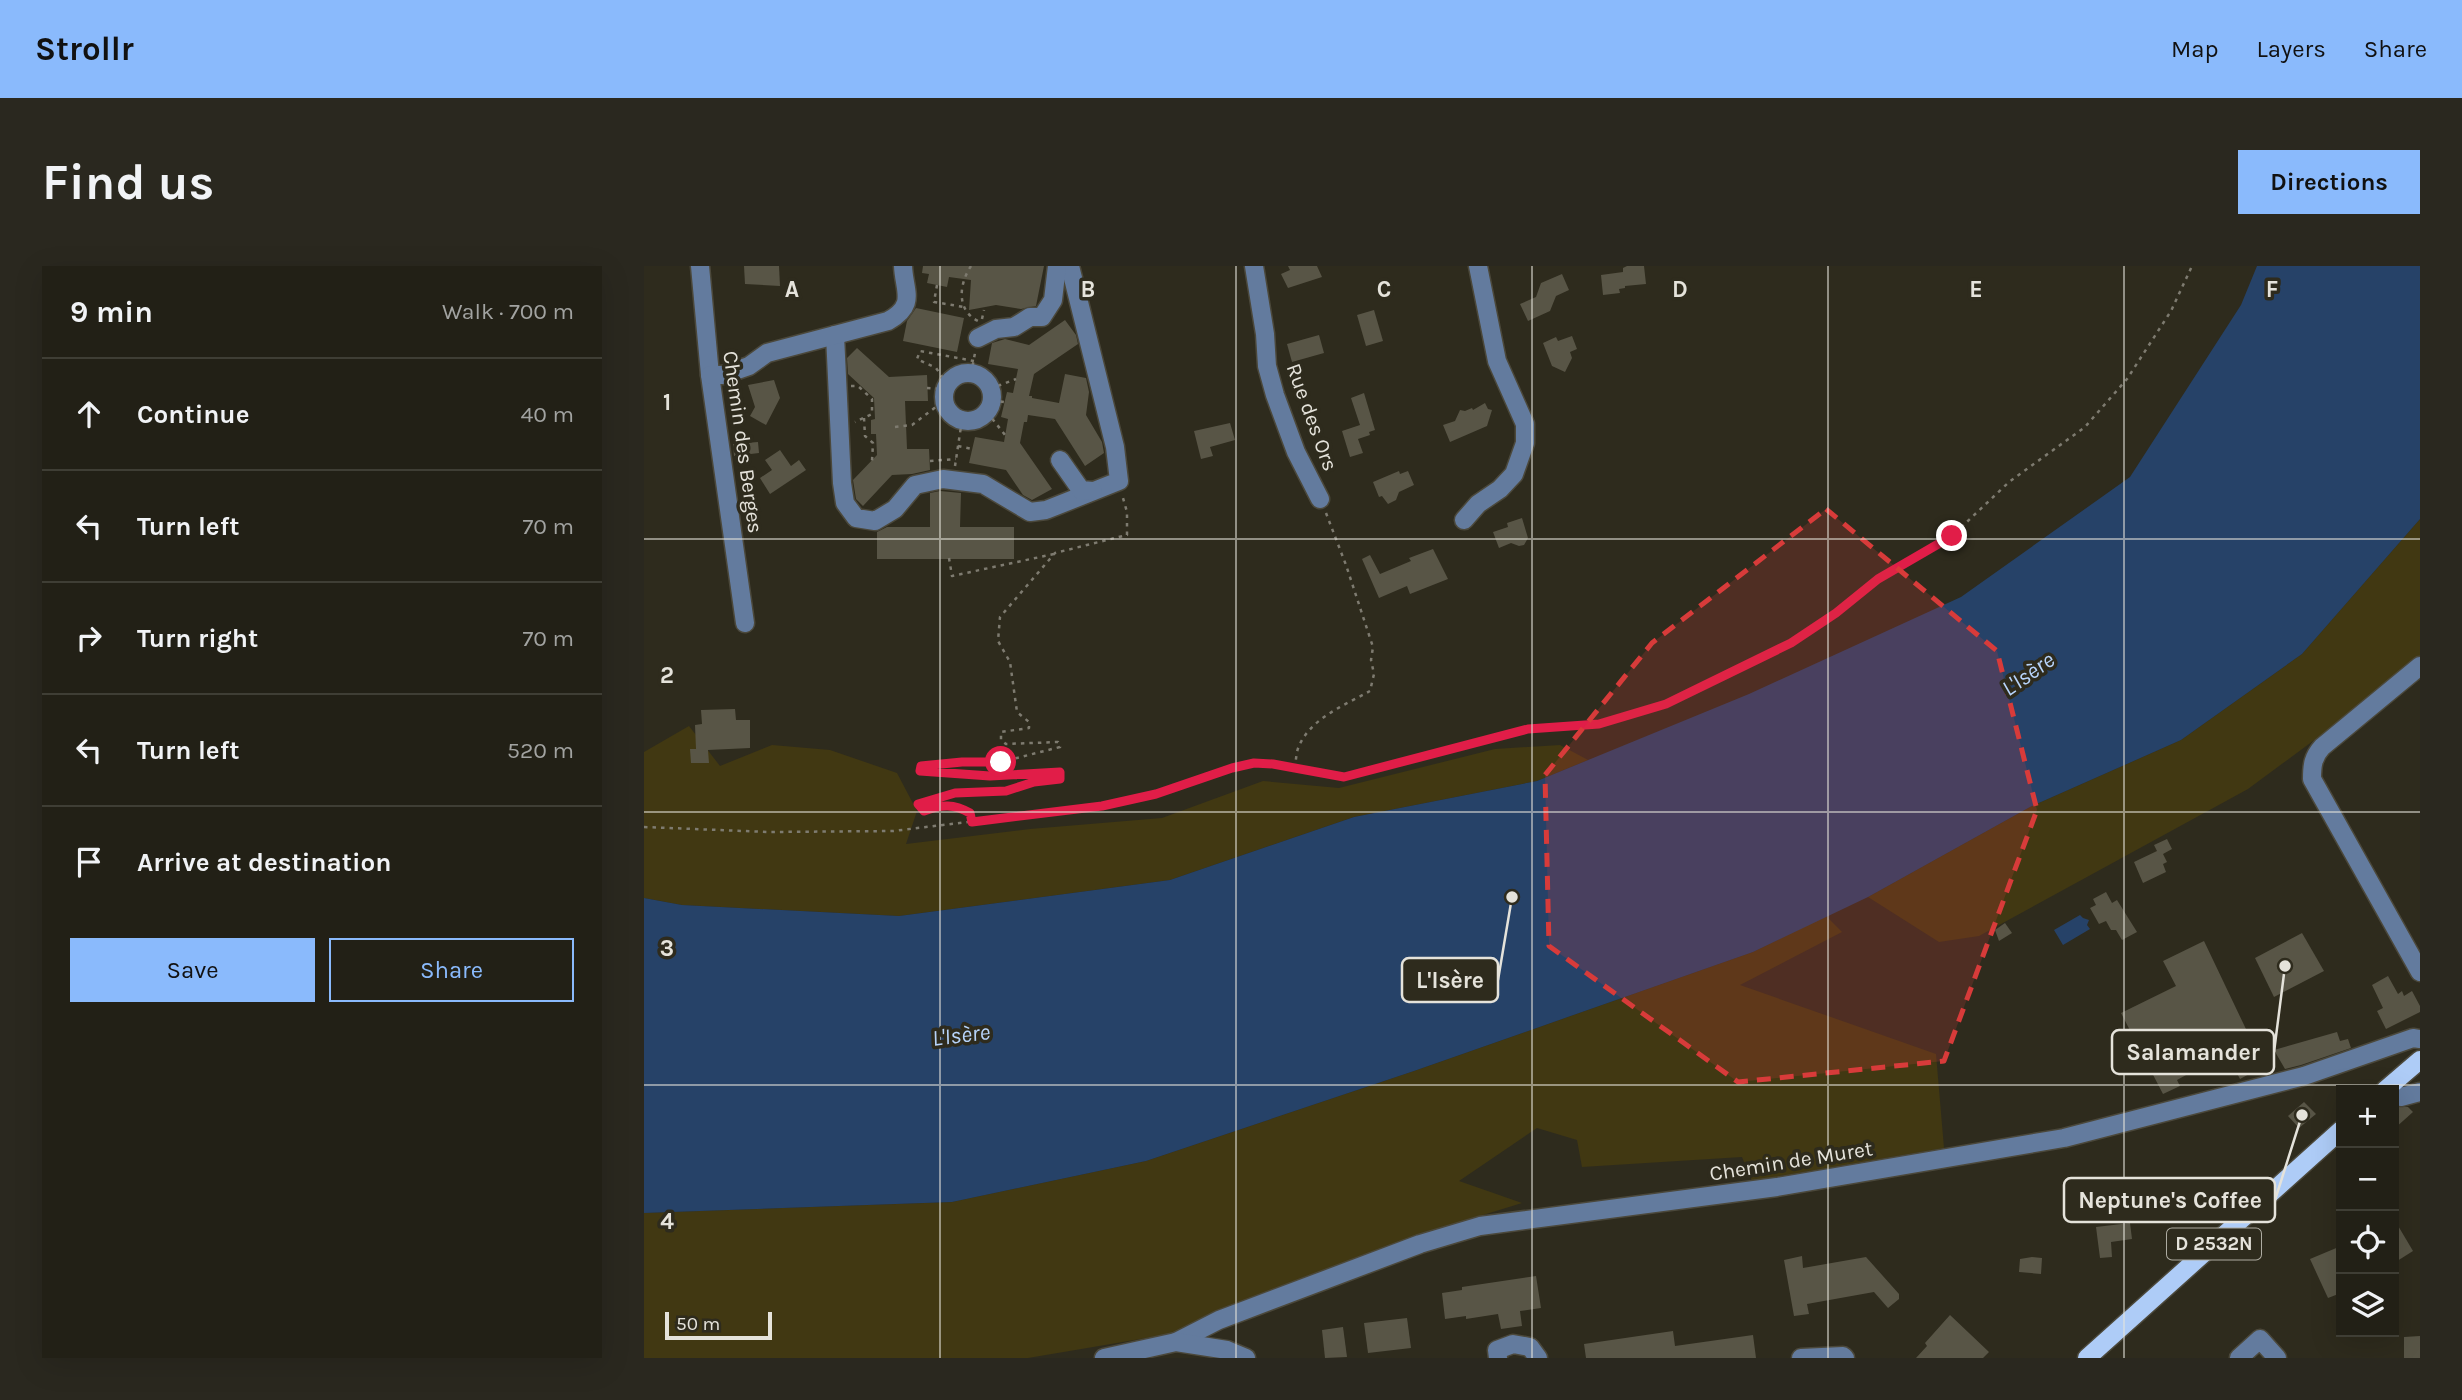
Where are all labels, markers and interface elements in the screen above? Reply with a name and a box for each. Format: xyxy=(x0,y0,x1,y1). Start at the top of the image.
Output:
text: Strollr xyxy=(35,30,134,68)
text: Map xyxy=(2171,35,2219,63)
text: Layers xyxy=(2257,35,2326,63)
text: Share xyxy=(2364,35,2427,63)
button: Directions xyxy=(2238,150,2420,214)
text: Find us xyxy=(42,154,214,211)
text: A xyxy=(785,276,799,303)
text: B xyxy=(1081,276,1095,303)
text: C xyxy=(1377,276,1391,303)
text: D xyxy=(1672,276,1688,303)
text: E xyxy=(1969,276,1983,303)
text: F xyxy=(2266,276,2278,303)
text: 9 min xyxy=(70,294,153,330)
text: Walk · 700 m xyxy=(442,298,574,325)
street label: Chemin des Berges xyxy=(718,349,768,535)
street label: Rue des Ors xyxy=(1281,360,1343,474)
text: 1 xyxy=(663,389,671,416)
icon: ahead xyxy=(70,395,108,433)
text: Continue xyxy=(137,399,249,430)
text: 40 m xyxy=(521,401,574,428)
icon: left xyxy=(70,507,108,545)
text: Turn left xyxy=(137,511,239,542)
text: 70 m xyxy=(523,513,574,540)
route end xyxy=(1936,520,1967,551)
icon: right xyxy=(70,619,108,657)
text: Turn right xyxy=(137,623,258,654)
text: 70 m xyxy=(523,625,574,652)
water label: L'Isère xyxy=(1996,646,2060,702)
text: 2 xyxy=(660,662,674,689)
icon: left xyxy=(70,731,108,769)
text: Turn left xyxy=(137,735,239,766)
text: 520 m xyxy=(507,737,574,764)
route start xyxy=(985,746,1016,777)
icon: arrive xyxy=(70,843,108,881)
text: Arrive at destination xyxy=(137,847,391,878)
text: 3 xyxy=(660,935,674,962)
button: Save xyxy=(70,938,315,1002)
button: Share xyxy=(329,938,574,1002)
callout: L'Isère xyxy=(1402,958,1498,1002)
text: L'Isère xyxy=(1416,967,1484,994)
water label: L'Isère xyxy=(930,1018,992,1052)
callout: Salamander xyxy=(2112,1030,2274,1074)
text: Salamander xyxy=(2126,1039,2260,1066)
map controls xyxy=(2336,1085,2399,1337)
button: + xyxy=(2336,1085,2399,1148)
street label: Chemin de Muret xyxy=(1708,1136,1874,1186)
button: − xyxy=(2336,1148,2399,1211)
callout: Neptune's Coffee xyxy=(2064,1178,2275,1222)
text: Neptune's Coffee xyxy=(2078,1187,2262,1214)
text: 4 xyxy=(660,1208,674,1235)
button: locate xyxy=(2336,1211,2399,1274)
road number: D 2532N xyxy=(2167,1228,2261,1260)
button: layers xyxy=(2336,1274,2399,1337)
scale bar xyxy=(665,1309,772,1341)
text: 50 m xyxy=(676,1313,720,1335)

